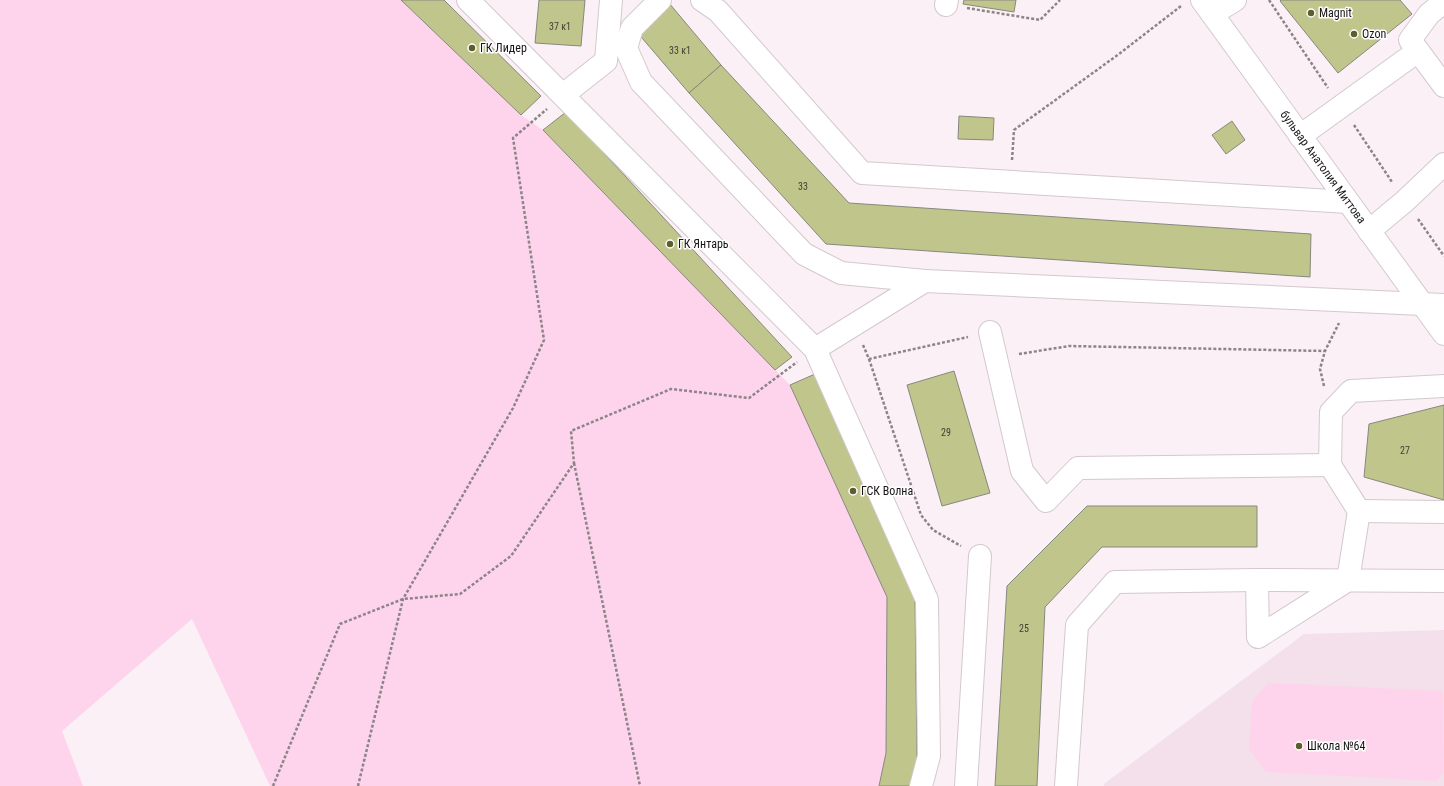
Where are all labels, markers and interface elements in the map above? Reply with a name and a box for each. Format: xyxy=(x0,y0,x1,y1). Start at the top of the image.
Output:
place label: Magnit xyxy=(1319,6,1352,20)
marker: Magnit xyxy=(1306,8,1316,18)
house number: 37 к1 xyxy=(549,21,571,32)
place label: Ozon xyxy=(1362,27,1386,41)
marker: Ozon xyxy=(1349,29,1359,39)
place label: ГК Лидер xyxy=(480,41,527,55)
marker: ГК Лидер xyxy=(467,43,477,53)
house number: 33 к1 xyxy=(669,45,691,56)
street label: бульвар Анатолия Миттова xyxy=(1277,108,1369,226)
house number: 33 xyxy=(798,181,808,192)
place label: ГК Янтарь xyxy=(678,237,729,251)
marker: ГК Янтарь xyxy=(665,239,675,249)
house number: 29 xyxy=(941,427,951,438)
house number: 27 xyxy=(1400,445,1410,456)
place label: ГСК Волна xyxy=(861,484,913,498)
marker: ГСК Волна xyxy=(848,486,858,496)
house number: 25 xyxy=(1019,623,1029,634)
place label: Школа №64 xyxy=(1307,739,1366,753)
marker: Школа №64 xyxy=(1294,741,1304,751)

